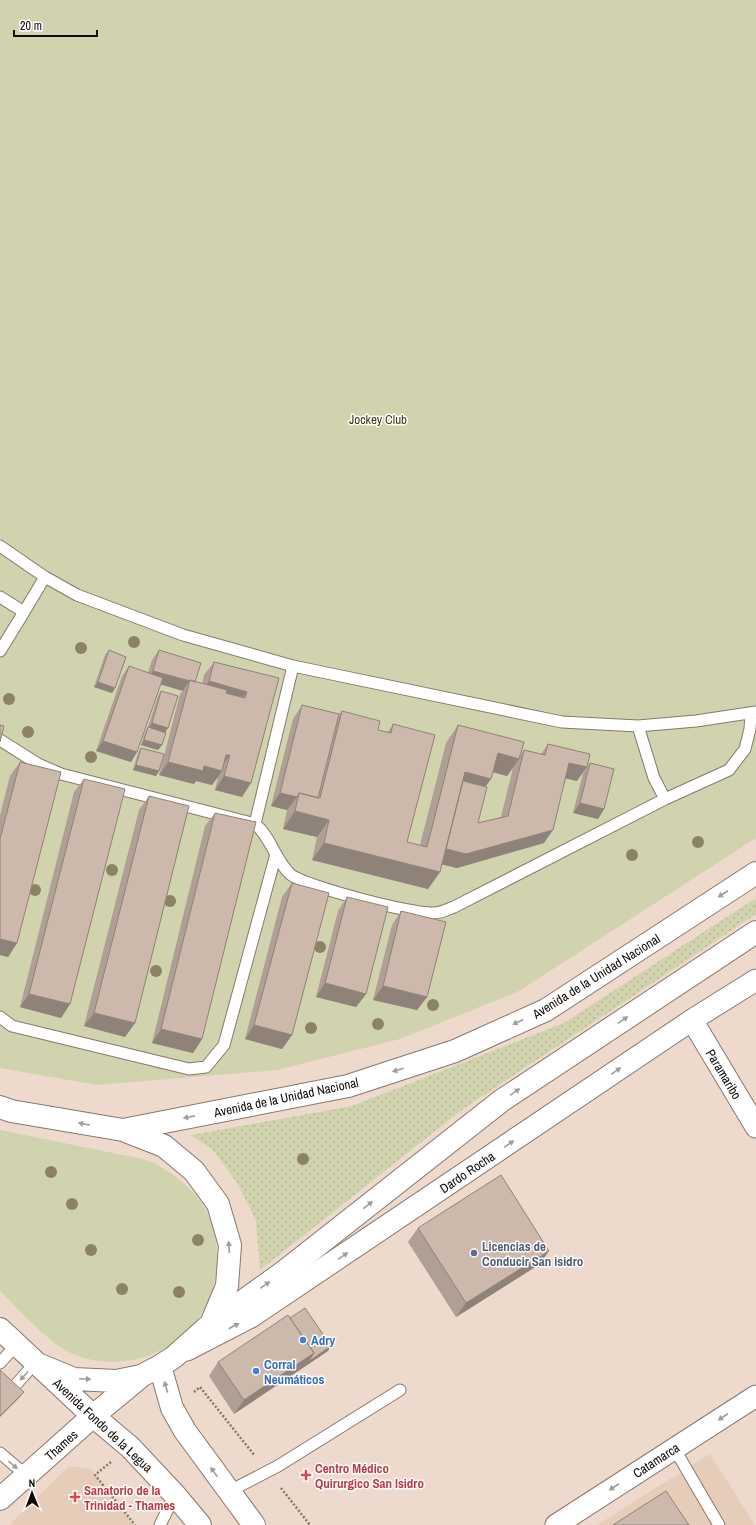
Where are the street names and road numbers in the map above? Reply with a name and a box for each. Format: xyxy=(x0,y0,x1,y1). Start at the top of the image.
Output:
street label: Avenida de la Unidad Nacional xyxy=(528,930,663,1023)
street label: Paramaribo xyxy=(702,1046,745,1103)
street label: Avenida de la Unidad Nacional xyxy=(211,1074,360,1121)
street label: Dardo Rocha xyxy=(436,1148,498,1197)
street label: Avenida Fondo de la Legua xyxy=(48,1374,156,1476)
street label: Thames xyxy=(41,1426,81,1465)
street label: Catamarca xyxy=(630,1439,683,1482)

